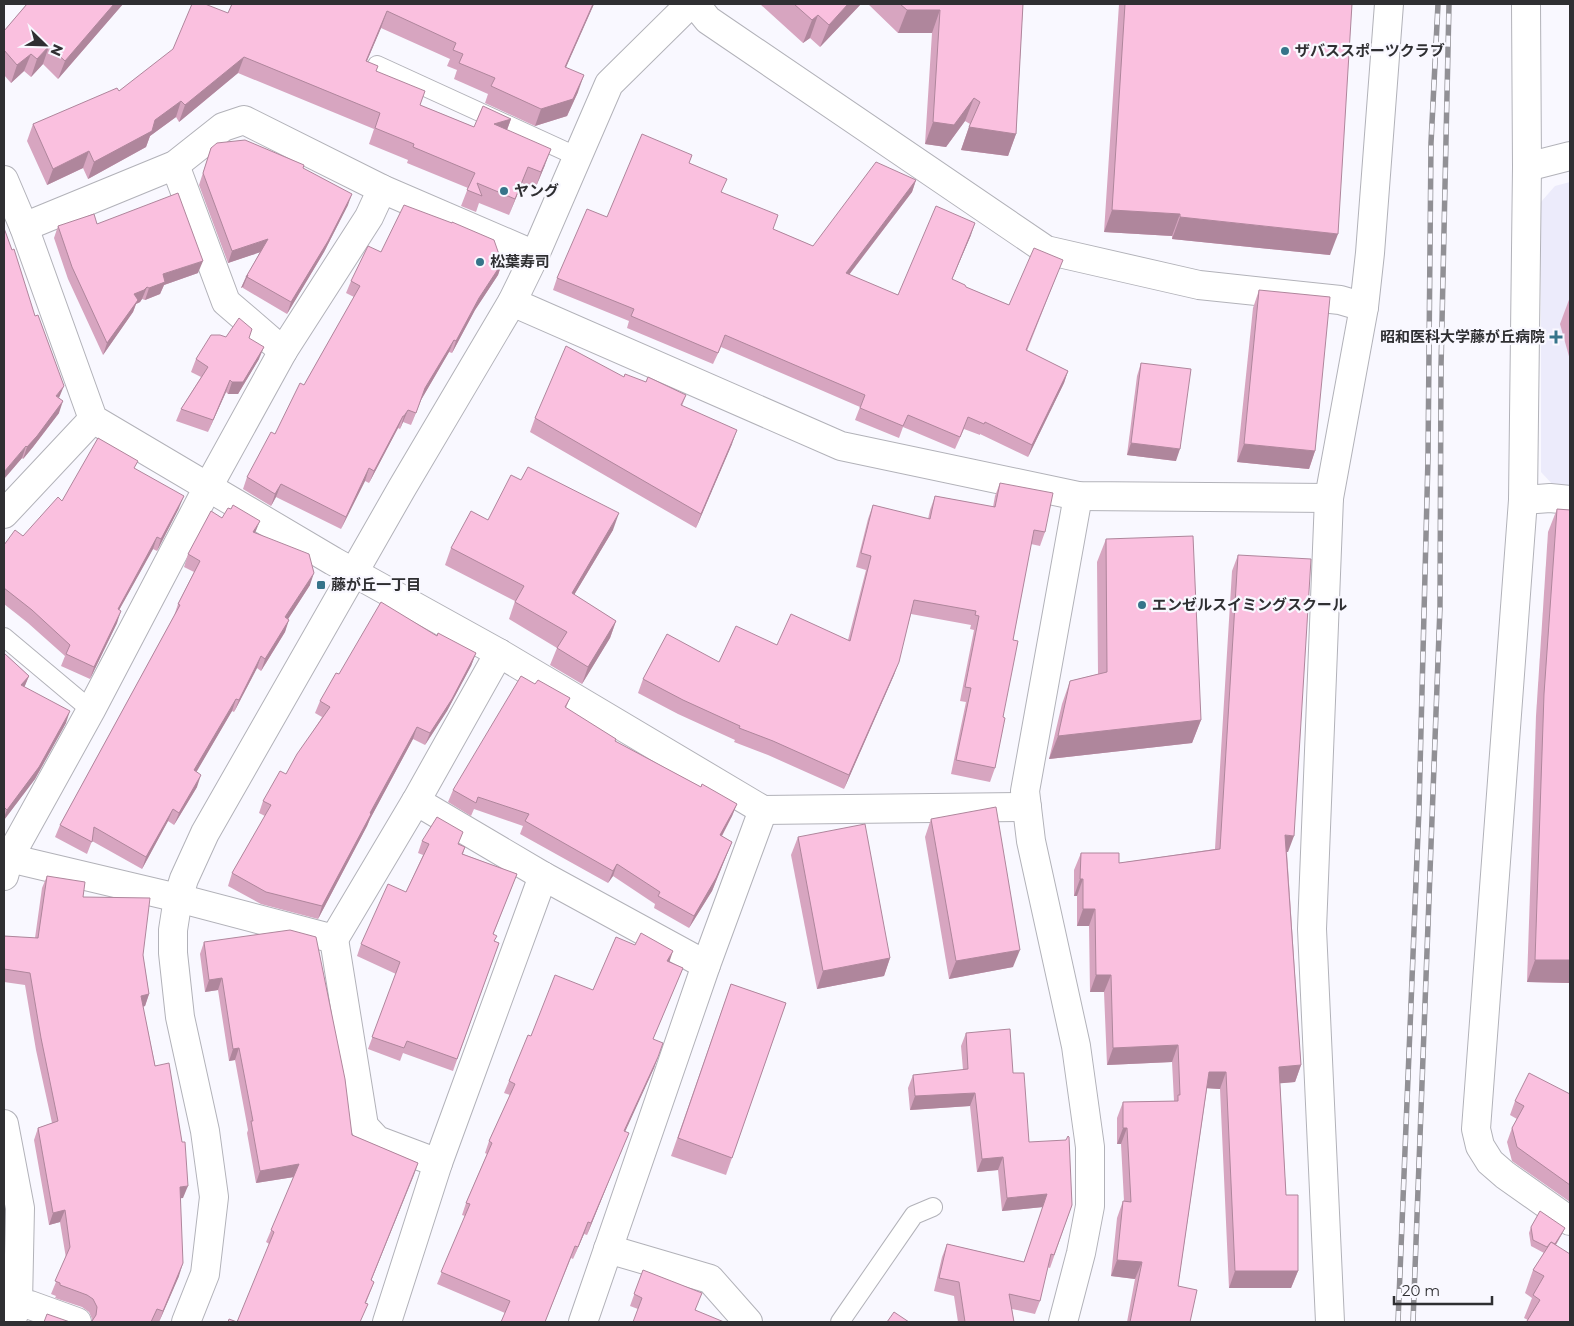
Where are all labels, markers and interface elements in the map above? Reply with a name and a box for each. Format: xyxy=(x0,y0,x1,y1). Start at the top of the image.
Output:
north arrow xyxy=(20,20,70,70)
text: N xyxy=(46,41,67,59)
place label: ザバススポーツクラブ xyxy=(1295,41,1445,60)
marker: ザバススポーツクラブ xyxy=(1279,45,1291,57)
place label: ヤング xyxy=(514,181,559,200)
marker: ヤング xyxy=(498,185,510,197)
place label: 松葉寿司 xyxy=(490,252,550,271)
marker: 松葉寿司 xyxy=(474,256,486,268)
place label: 昭和医科大学藤が丘病院 xyxy=(1380,327,1545,346)
marker: 昭和医科大学藤が丘病院 xyxy=(1549,330,1563,344)
place label: 藤が丘一丁目 xyxy=(331,575,421,594)
marker: 藤が丘一丁目 xyxy=(315,579,327,591)
place label: エンゼルスイミングスクール xyxy=(1152,595,1347,614)
marker: エンゼルスイミングスクール xyxy=(1136,599,1148,611)
scale bar xyxy=(1394,1274,1492,1306)
text: 20 m xyxy=(1402,1281,1440,1300)

